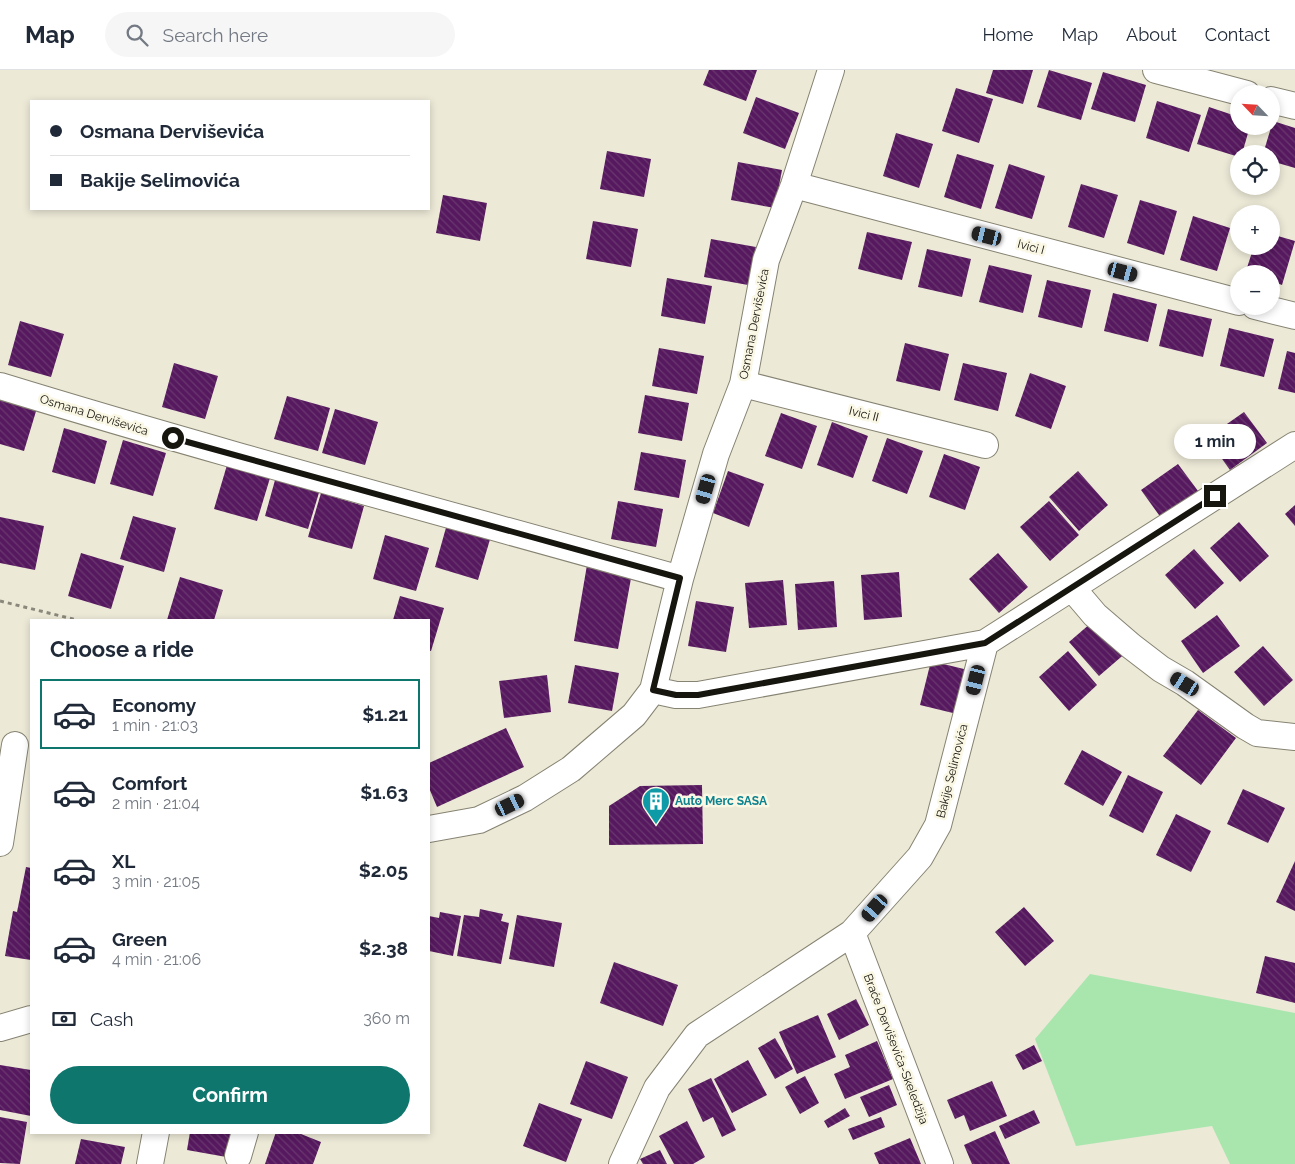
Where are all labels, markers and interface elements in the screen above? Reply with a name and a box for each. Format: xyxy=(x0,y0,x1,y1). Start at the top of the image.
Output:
search box xyxy=(105,12,455,57)
text: Map xyxy=(25,20,75,49)
icon: search xyxy=(123,21,151,49)
text: Search here xyxy=(163,24,268,46)
text: Home xyxy=(982,24,1033,45)
text: Map xyxy=(1061,24,1098,45)
text: About xyxy=(1126,24,1177,45)
text: Contact xyxy=(1205,24,1270,45)
north arrow xyxy=(1230,85,1280,135)
map controls xyxy=(1230,85,1280,315)
text: Osmana Derviševića xyxy=(80,120,264,142)
button: locate xyxy=(1230,145,1280,195)
text: Bakije Selimovića xyxy=(80,169,240,191)
button: + xyxy=(1230,205,1280,255)
car xyxy=(970,225,1003,247)
street label: Ivici I xyxy=(1016,237,1046,257)
car xyxy=(1106,261,1139,283)
button: − xyxy=(1230,265,1280,315)
street label: Osmana Derviševića xyxy=(736,267,772,381)
street label: Osmana Derviševića xyxy=(38,392,150,438)
street label: Ivici II xyxy=(848,404,880,424)
callout: 1 min xyxy=(1174,424,1256,458)
route start xyxy=(162,427,184,449)
text: 1 min xyxy=(1195,432,1235,451)
car xyxy=(694,473,717,505)
route end xyxy=(1204,485,1226,507)
text: Choose a ride xyxy=(50,636,194,662)
car xyxy=(965,664,986,696)
car xyxy=(1168,670,1201,698)
icon: car xyxy=(52,692,97,737)
text: Economy xyxy=(112,694,196,716)
text: $1.21 xyxy=(362,703,408,725)
text: 1 min · 21:03 xyxy=(112,716,198,735)
street label: Bakije Selimovića xyxy=(934,722,970,820)
icon: car xyxy=(52,770,97,815)
text: Comfort xyxy=(112,772,187,794)
text: $1.63 xyxy=(360,781,408,803)
building icon: Auto Merc SASA xyxy=(641,786,671,825)
car xyxy=(493,792,526,818)
text: 2 min · 21:04 xyxy=(112,794,200,813)
place label: Auto Merc SASA xyxy=(675,794,768,808)
icon: car xyxy=(52,848,97,893)
text: XL xyxy=(112,850,135,872)
text: $2.05 xyxy=(359,859,408,881)
text: 3 min · 21:05 xyxy=(112,872,200,891)
car xyxy=(859,892,890,924)
icon: car xyxy=(52,926,97,971)
text: Green xyxy=(112,928,167,950)
text: $2.38 xyxy=(359,937,408,959)
text: 4 min · 21:06 xyxy=(112,950,201,969)
street label: Braće Derviševića-Skeledžija xyxy=(861,972,931,1126)
icon: cash xyxy=(50,1005,78,1033)
text: Cash xyxy=(90,1008,134,1030)
text: 360 m xyxy=(363,1009,410,1028)
button: Confirm xyxy=(50,1066,410,1124)

